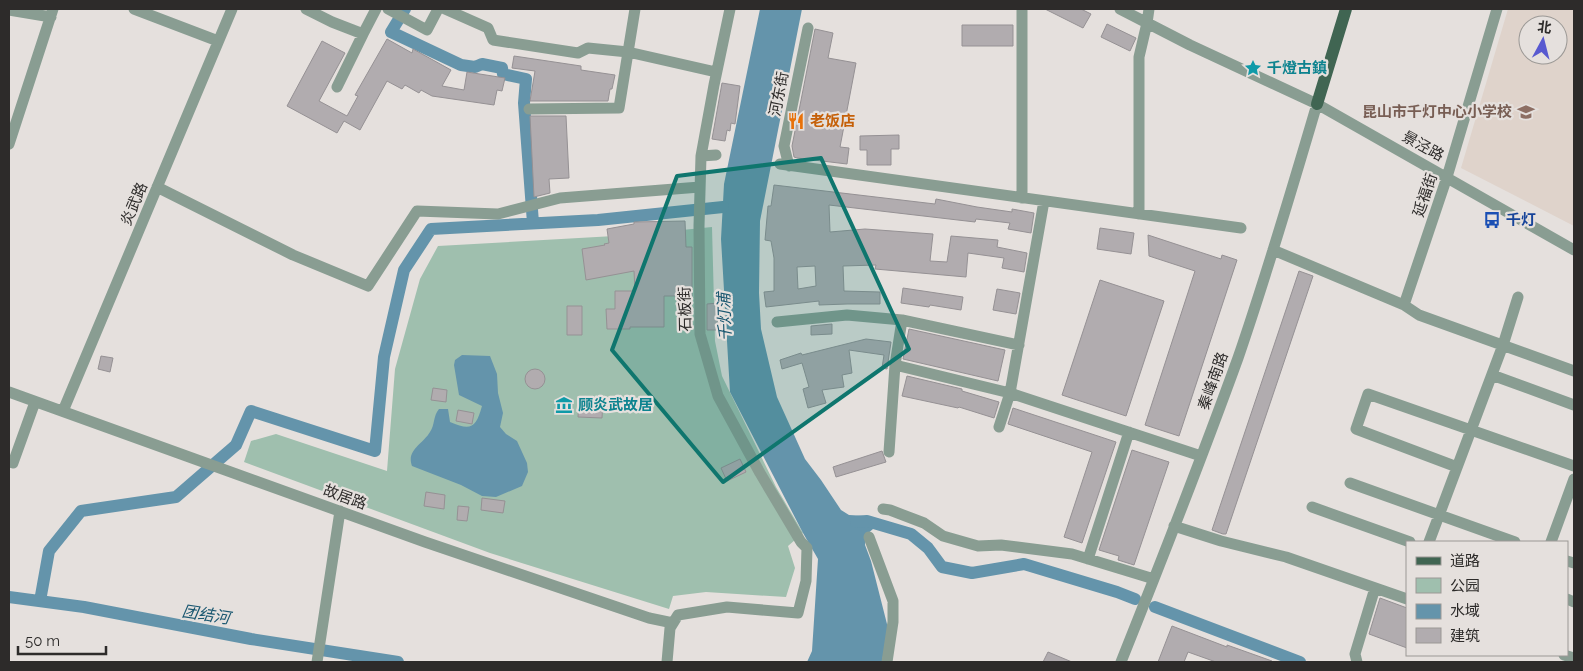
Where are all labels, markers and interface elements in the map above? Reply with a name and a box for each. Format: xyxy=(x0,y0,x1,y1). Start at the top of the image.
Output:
north arrow xyxy=(1518,15,1568,65)
text: 北 xyxy=(1537,18,1553,36)
place icon: 千燈古鎮 xyxy=(1243,58,1263,78)
place label: 千燈古鎮 xyxy=(1267,59,1327,77)
street label: 河东街 xyxy=(766,70,792,118)
school or university icon: 昆山市千灯中心小学校 xyxy=(1516,102,1536,122)
place label: 昆山市千灯中心小学校 xyxy=(1362,103,1512,121)
restaurant icon: 老饭店 xyxy=(786,111,806,131)
place label: 老饭店 xyxy=(810,112,855,130)
street label: 景泾路 xyxy=(1399,127,1447,165)
street label: 延福街 xyxy=(1409,171,1441,219)
street label: 炎武路 xyxy=(117,180,151,228)
bus stop icon: 千灯 xyxy=(1482,210,1502,230)
place label: 千灯 xyxy=(1506,211,1536,229)
street label: 石板街 xyxy=(676,286,694,332)
water label: 千灯浦 xyxy=(714,290,735,341)
street label: 秦峰南路 xyxy=(1194,350,1232,412)
museum icon: 顾炎武故居 xyxy=(554,395,574,415)
place label: 顾炎武故居 xyxy=(578,396,653,414)
street label: 故居路 xyxy=(321,481,369,513)
legend xyxy=(1406,541,1568,656)
text: 道路 xyxy=(1450,552,1480,570)
text: 公园 xyxy=(1450,577,1480,595)
water label: 团结河 xyxy=(181,601,234,628)
text: 水域 xyxy=(1450,602,1480,620)
scale bar xyxy=(18,624,105,656)
text: 建筑 xyxy=(1450,627,1480,645)
text: 50 m xyxy=(25,632,60,650)

